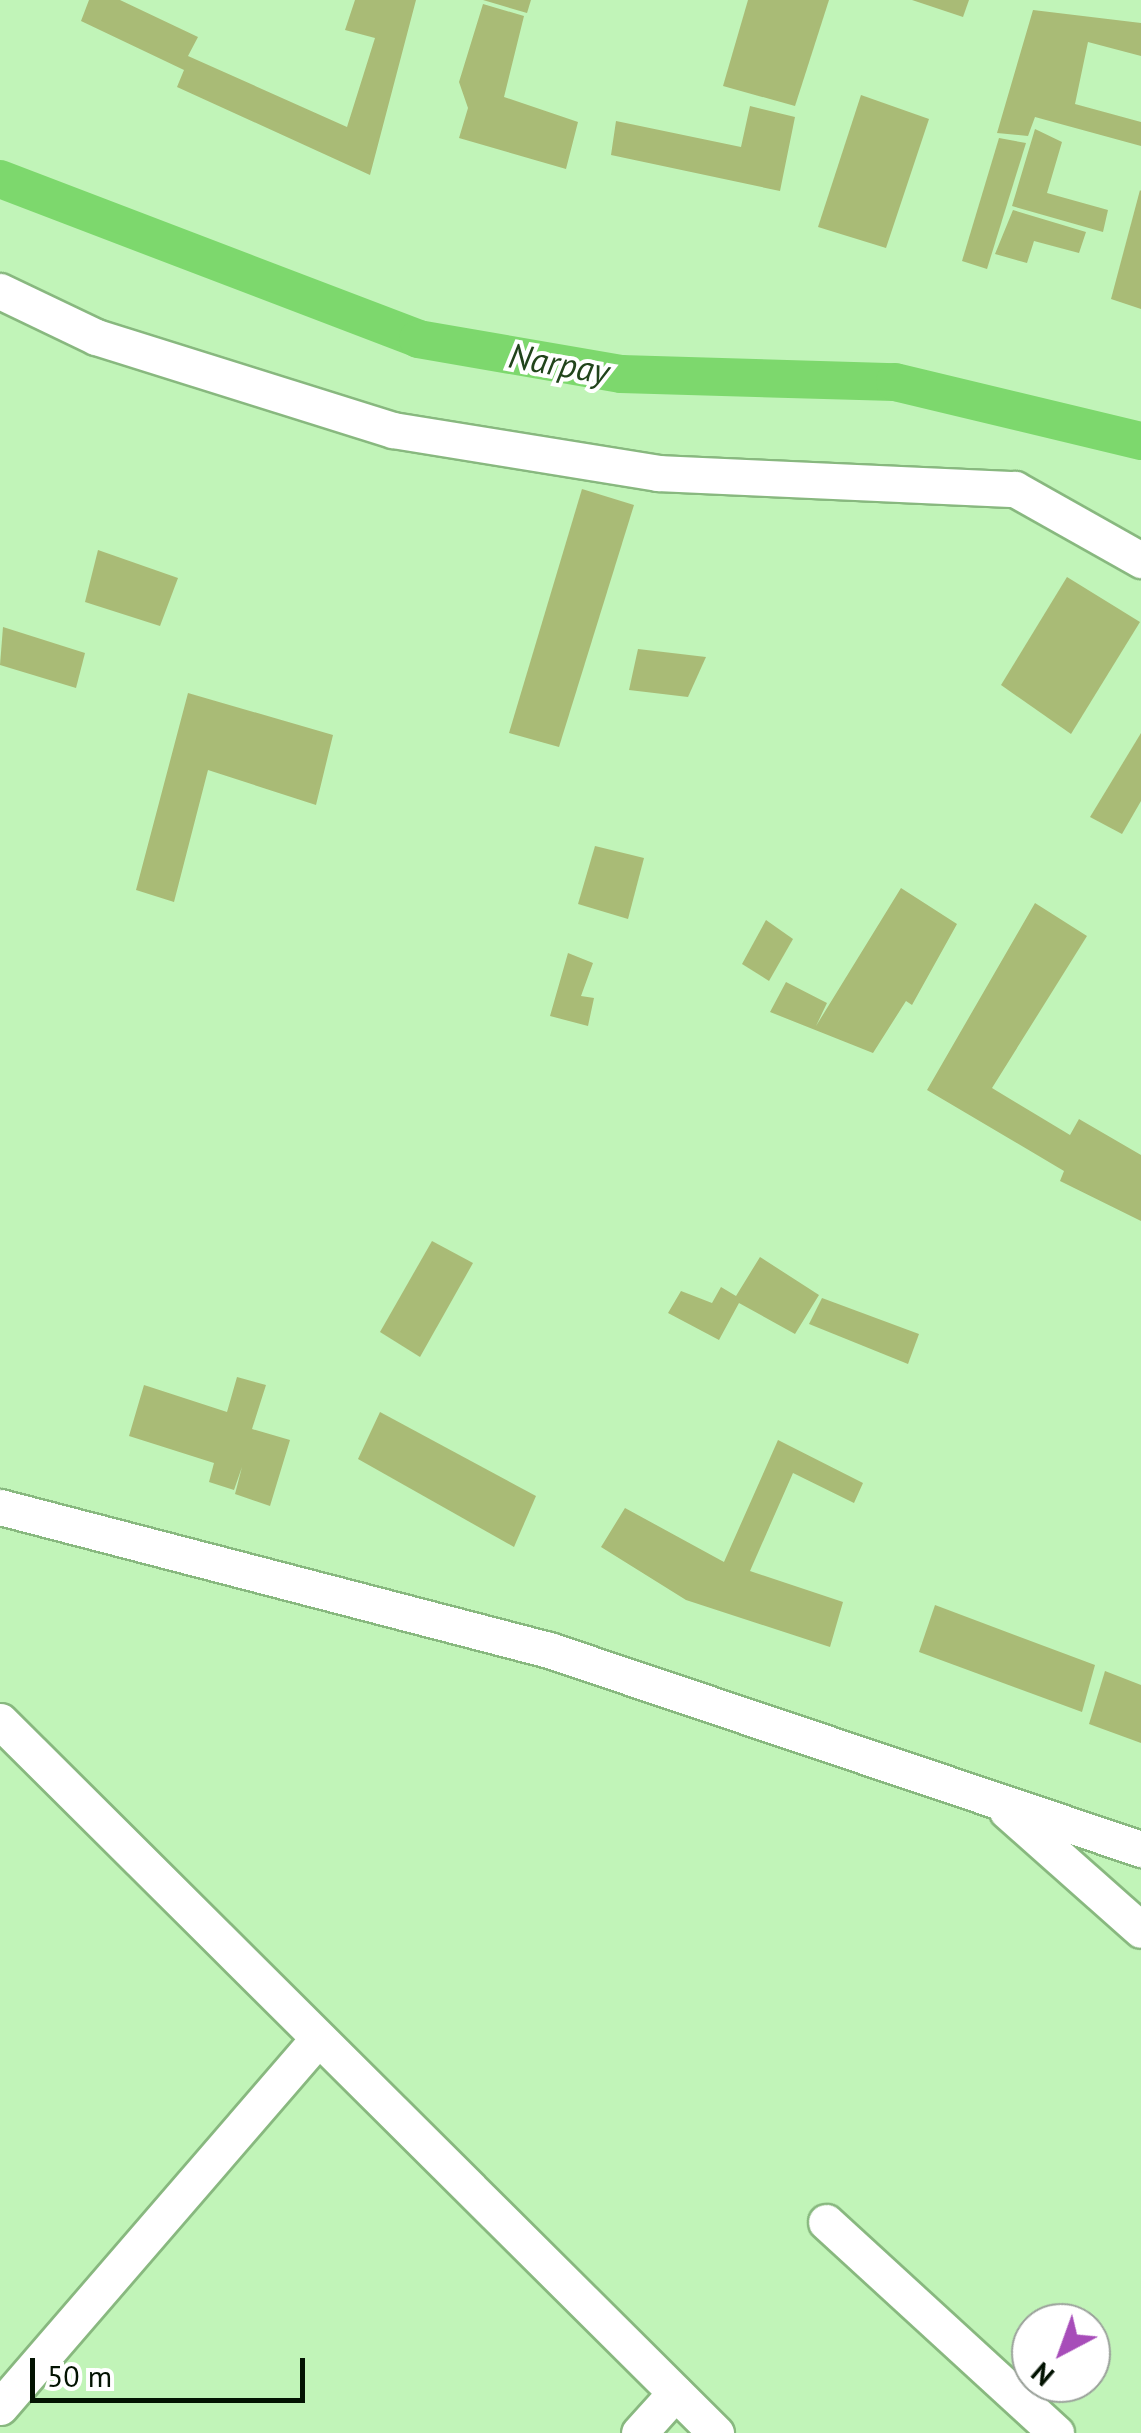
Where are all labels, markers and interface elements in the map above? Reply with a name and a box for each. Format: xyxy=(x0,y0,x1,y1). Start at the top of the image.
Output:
water label: Narpay xyxy=(506,334,612,392)
north arrow xyxy=(1011,2303,1111,2403)
scale bar xyxy=(35,2338,310,2400)
text: N xyxy=(1023,2355,1061,2395)
text: 50 m xyxy=(47,2356,112,2395)

